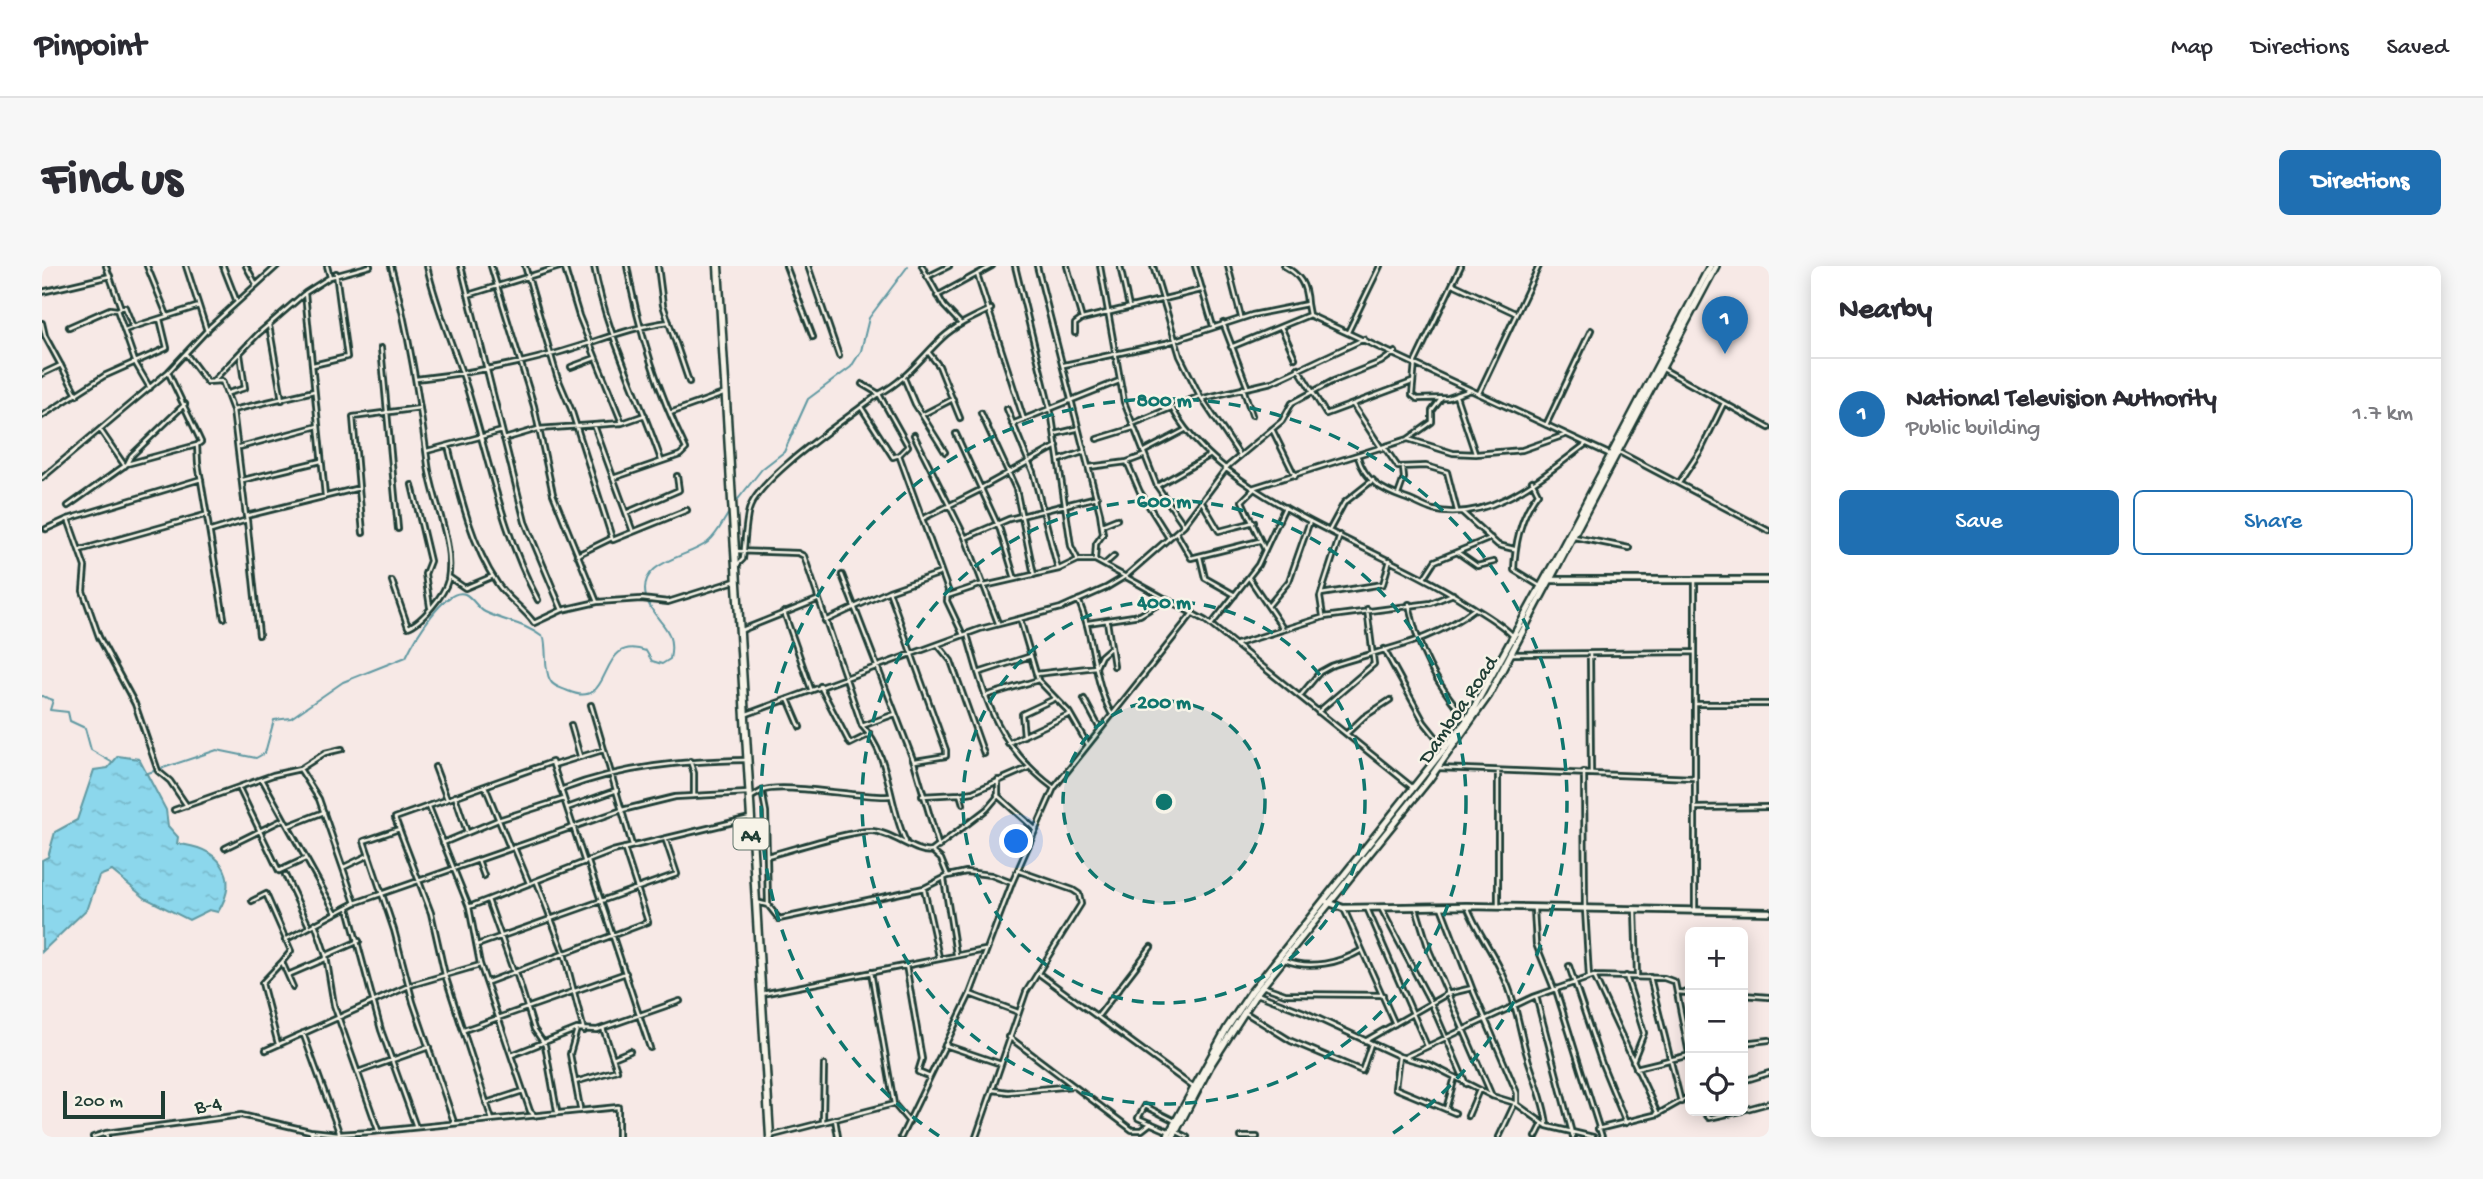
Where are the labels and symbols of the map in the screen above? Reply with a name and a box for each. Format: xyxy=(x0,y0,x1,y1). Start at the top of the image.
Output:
pin: 1 xyxy=(1702,296,1748,354)
text: 800 m xyxy=(1136,390,1192,415)
text: 600 m xyxy=(1137,491,1191,516)
text: 400 m xyxy=(1136,592,1191,617)
street label: Damboa Road xyxy=(1414,651,1506,771)
text: 200 m xyxy=(1137,692,1191,717)
centre of rings xyxy=(1152,790,1176,814)
road number: A4 xyxy=(734,818,768,849)
your location xyxy=(999,824,1033,858)
scale bar xyxy=(63,1088,164,1120)
street label: B-4 xyxy=(192,1093,224,1122)

